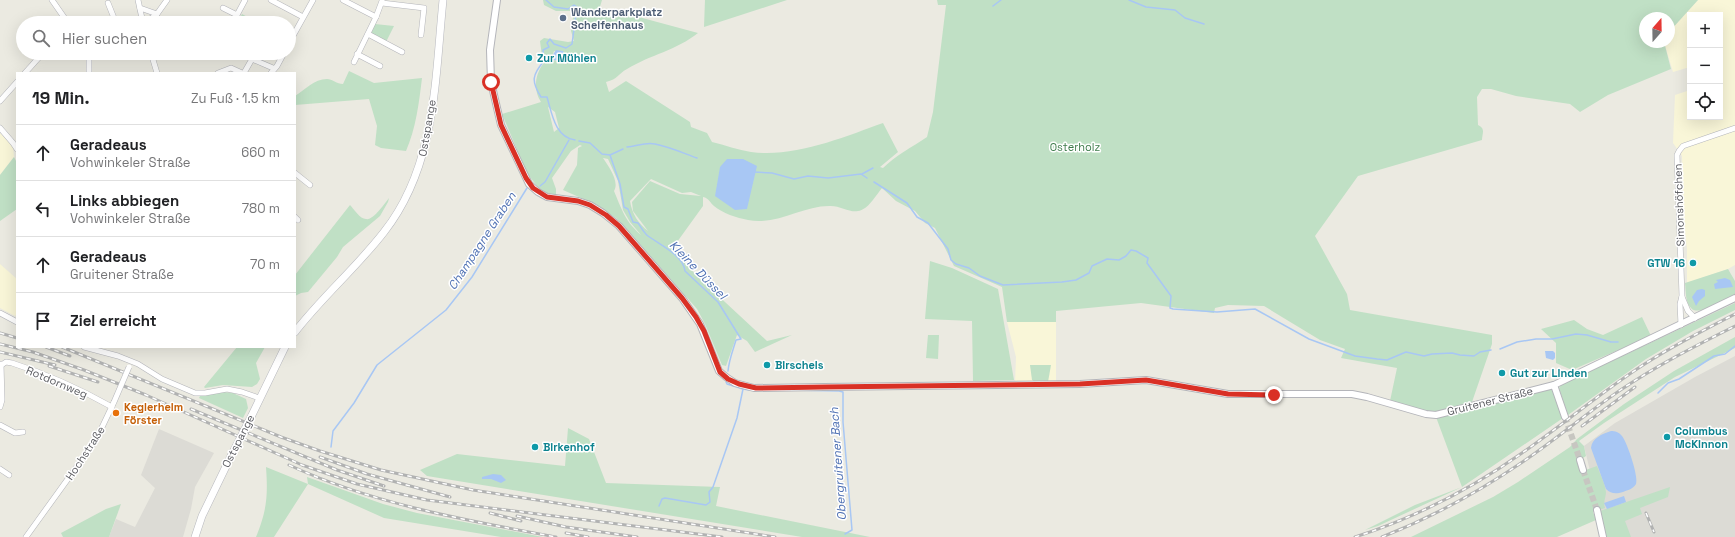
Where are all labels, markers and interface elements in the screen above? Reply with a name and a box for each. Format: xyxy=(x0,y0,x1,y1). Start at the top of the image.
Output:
place label: Wanderparkplatz Scheifenhaus xyxy=(571,5,663,32)
north arrow xyxy=(1639,12,1675,48)
map controls xyxy=(1687,12,1723,120)
button: + xyxy=(1687,12,1723,48)
marker: Wanderparkplatz Scheifenhaus xyxy=(558,13,568,23)
search box xyxy=(16,16,296,60)
icon: search xyxy=(30,27,52,49)
text: Hier suchen xyxy=(62,29,147,48)
button: − xyxy=(1687,48,1723,84)
place label: Zur Mühlen xyxy=(537,51,597,65)
marker: Zur Mühlen xyxy=(524,53,534,63)
route start xyxy=(482,73,500,91)
button: locate xyxy=(1687,84,1723,120)
text: 19 Min. xyxy=(32,87,90,109)
text: Zu Fuß · 1.5 km xyxy=(191,90,280,107)
street label: Ostspange xyxy=(415,98,439,158)
text: Geradeaus xyxy=(70,135,147,154)
park label: Osterholz xyxy=(1050,140,1101,154)
icon: ahead xyxy=(32,142,54,164)
text: 660 m xyxy=(241,144,280,161)
text: Vohwinkeler Straße xyxy=(70,154,191,171)
street label: Simonshöfchen xyxy=(1671,163,1687,247)
water label: Champagne Graben xyxy=(444,189,520,293)
text: Links abbiegen xyxy=(70,191,179,210)
icon: left xyxy=(32,198,54,220)
text: 780 m xyxy=(242,200,280,217)
text: Vohwinkeler Straße xyxy=(70,210,191,227)
water label: Kleine Düssel xyxy=(666,237,732,304)
text: Geradeaus xyxy=(70,247,147,266)
icon: ahead xyxy=(32,254,54,276)
text: 70 m xyxy=(250,256,280,273)
place label: GTW 16 xyxy=(1647,256,1685,270)
marker: GTW 16 xyxy=(1688,258,1698,268)
text: Gruitener Straße xyxy=(70,266,174,283)
icon: arrive xyxy=(32,310,54,332)
text: Ziel erreicht xyxy=(70,311,157,330)
place label: Birschels xyxy=(775,358,824,372)
marker: Birschels xyxy=(762,360,772,370)
street label: Rotdornweg xyxy=(24,363,90,401)
place label: Gut zur Linden xyxy=(1510,366,1588,380)
marker: Gut zur Linden xyxy=(1497,368,1507,378)
street label: Gruitener Straße xyxy=(1446,384,1534,418)
route end xyxy=(1265,386,1283,404)
place label: Keglerheim Förster xyxy=(124,400,183,427)
water label: Obergruitener Bach xyxy=(826,406,850,521)
marker: Keglerheim Förster xyxy=(111,408,121,418)
street label: Ostspange xyxy=(219,412,257,470)
street label: Hochstraße xyxy=(62,423,108,483)
place label: Columbus McKinnon xyxy=(1675,424,1728,451)
marker: Columbus McKinnon xyxy=(1662,432,1672,442)
place label: Birkenhof xyxy=(543,440,595,454)
marker: Birkenhof xyxy=(530,442,540,452)

